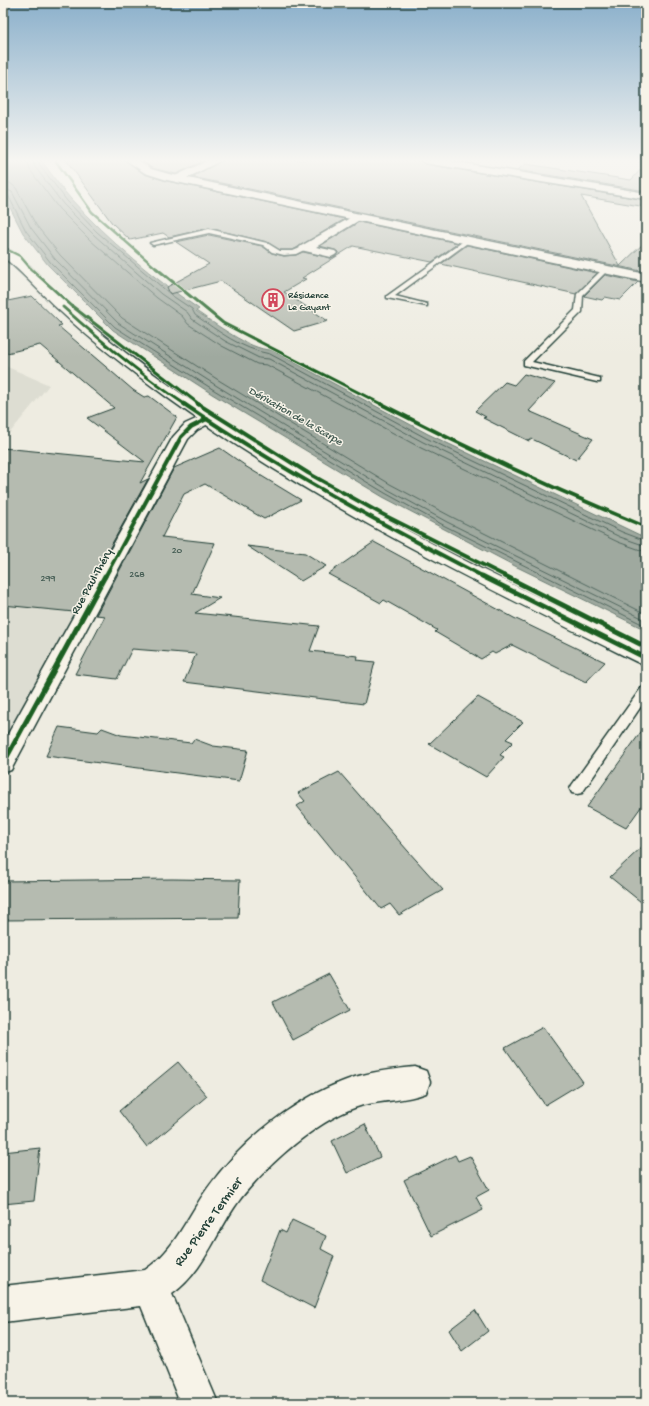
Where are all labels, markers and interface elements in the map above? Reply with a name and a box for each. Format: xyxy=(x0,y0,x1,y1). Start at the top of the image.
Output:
building icon: Résidence Le Gayant xyxy=(260,287,286,313)
place label: Résidence Le Gayant xyxy=(288,290,331,314)
water label: Dérivation de la Scarpe xyxy=(246,385,345,449)
house number: 20 xyxy=(172,545,183,557)
street label: Rue Paul Théry xyxy=(69,547,117,617)
house number: 268 xyxy=(129,569,145,581)
house number: 299 xyxy=(41,573,55,585)
street label: Rue Pierre Termier xyxy=(171,1174,248,1270)

